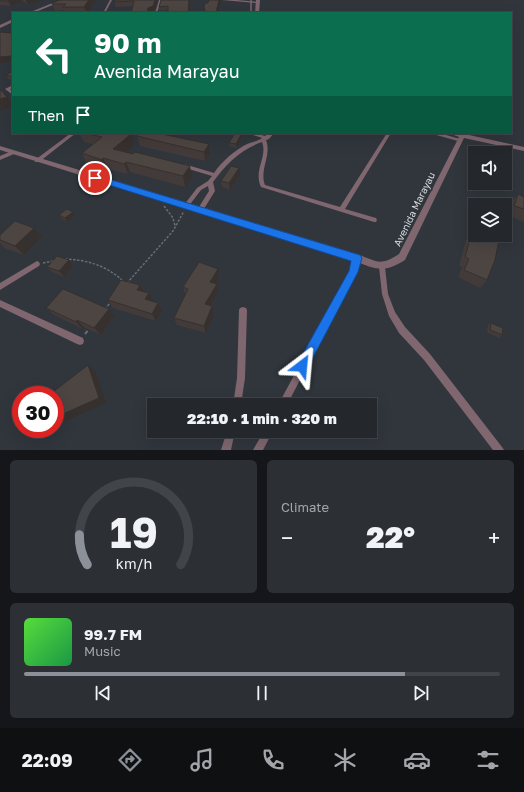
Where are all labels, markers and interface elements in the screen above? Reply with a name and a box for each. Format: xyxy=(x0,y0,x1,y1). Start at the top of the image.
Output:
text: 90 m xyxy=(94,26,161,59)
icon: left xyxy=(28,28,80,80)
text: Avenida Marayau xyxy=(94,60,240,82)
icon: arrive xyxy=(72,104,94,126)
text: Then xyxy=(28,106,64,124)
map controls xyxy=(468,146,512,242)
button: sound xyxy=(468,146,512,190)
pin xyxy=(78,161,112,195)
icon: arrive xyxy=(84,167,106,189)
street label: Avenida Marayau xyxy=(391,170,437,248)
button: layers xyxy=(468,198,512,242)
position arrow xyxy=(281,345,323,387)
speed limit sign: 30 xyxy=(12,386,64,438)
text: 22:10 · 1 min · 320 m xyxy=(187,409,337,427)
text: Climate xyxy=(281,499,329,515)
text: 19 xyxy=(110,506,157,556)
text: 22° xyxy=(366,519,415,555)
text: − xyxy=(281,524,293,551)
text: + xyxy=(488,524,500,551)
text: km/h xyxy=(115,554,152,571)
text: 99.7 FM xyxy=(84,625,142,643)
text: Music xyxy=(84,643,121,659)
icon: previous xyxy=(92,682,114,704)
icon: pause xyxy=(251,682,273,704)
icon: next xyxy=(410,682,432,704)
icon: directions xyxy=(116,746,144,774)
icon: music xyxy=(188,746,216,774)
icon: phone xyxy=(259,746,287,774)
icon: climate xyxy=(331,746,359,774)
icon: car xyxy=(403,746,431,774)
icon: filters xyxy=(474,746,502,774)
text: 22:09 xyxy=(22,749,73,771)

